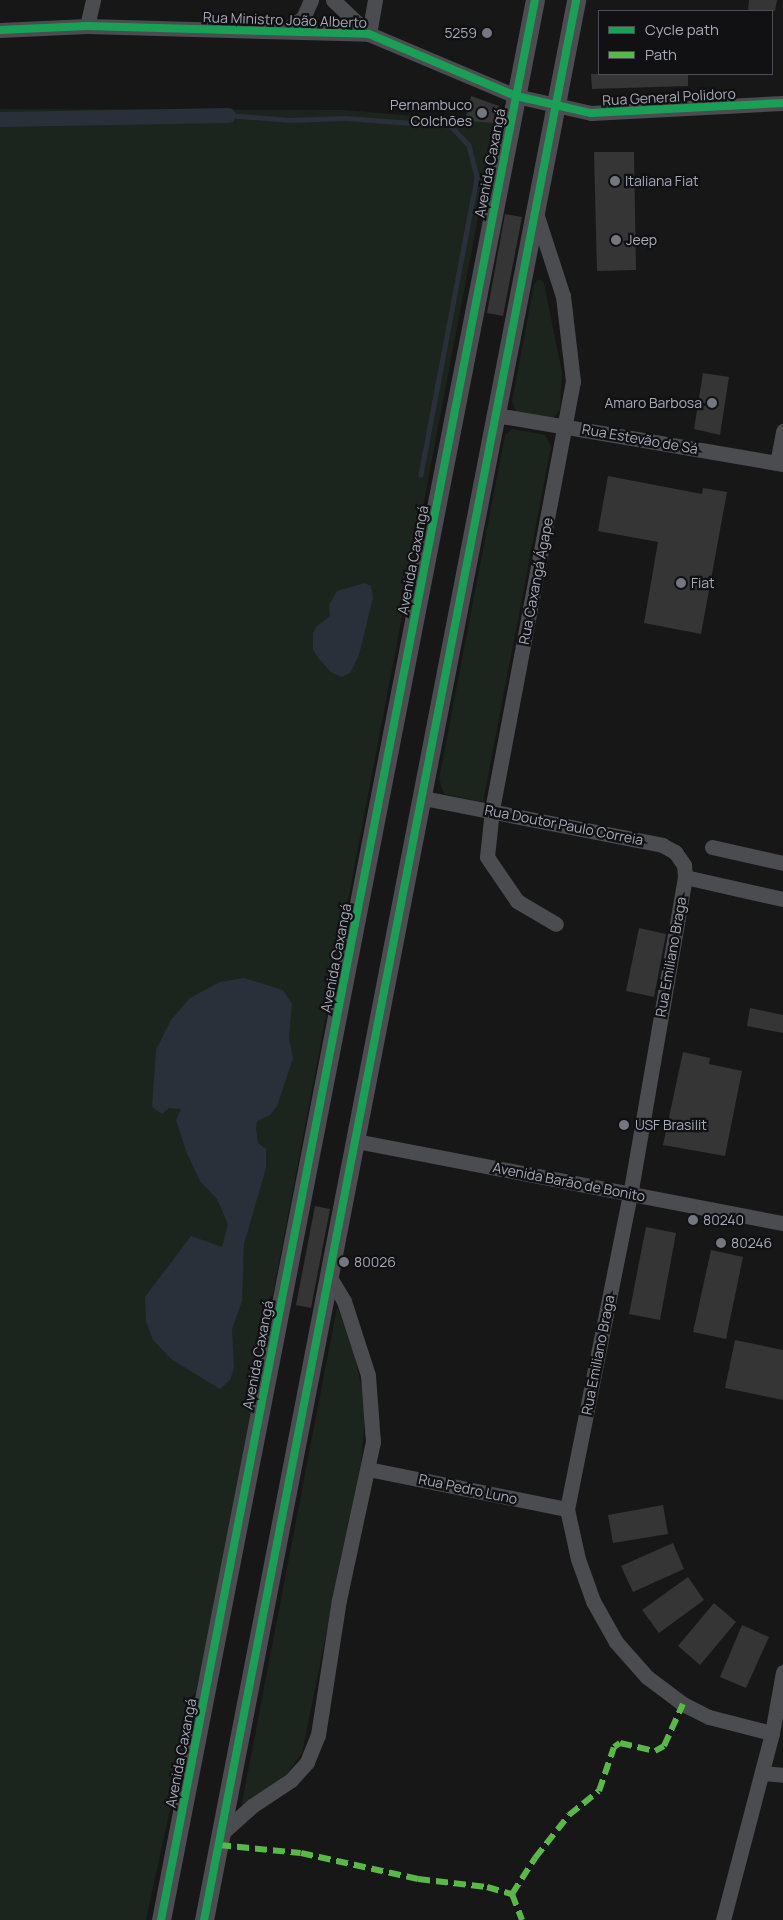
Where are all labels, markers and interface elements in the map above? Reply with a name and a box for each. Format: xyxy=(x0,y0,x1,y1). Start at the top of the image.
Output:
street label: Rua Ministro João Alberto xyxy=(203,9,367,31)
legend xyxy=(598,10,773,75)
text: Cycle path xyxy=(645,19,719,40)
place label: 5259 xyxy=(445,25,477,41)
marker: 5259 xyxy=(481,27,493,39)
text: Path xyxy=(645,44,677,65)
street label: Rua General Polidoro xyxy=(602,85,736,109)
place label: Pernambuco Colchões xyxy=(390,97,472,130)
street label: Avenida Caxangá xyxy=(471,107,509,219)
marker: Pernambuco Colchões xyxy=(476,107,488,119)
place label: Italiana Fiat xyxy=(625,173,699,189)
marker: Italiana Fiat xyxy=(609,175,621,187)
place label: Jeep xyxy=(626,232,657,248)
marker: Jeep xyxy=(610,234,622,246)
place label: Amaro Barbosa xyxy=(604,395,702,411)
marker: Amaro Barbosa xyxy=(706,397,718,409)
street label: Rua Estevão de Sá xyxy=(581,421,699,457)
street label: Avenida Caxangá xyxy=(394,504,432,616)
street label: Rua Caxangá Ágape xyxy=(515,516,557,646)
place label: Fiat xyxy=(691,575,715,591)
marker: Fiat xyxy=(675,577,687,589)
street label: Rua Doutor Paulo Correia xyxy=(483,801,645,849)
street label: Rua Emiliano Braga xyxy=(652,896,690,1018)
street label: Avenida Caxangá xyxy=(317,902,355,1014)
place label: USF Brasilit xyxy=(635,1117,707,1133)
marker: USF Brasilit xyxy=(617,1118,631,1132)
street label: Avenida Barão de Bonito xyxy=(491,1159,647,1205)
place label: 80240 xyxy=(703,1212,744,1228)
marker: 80240 xyxy=(687,1214,699,1226)
place label: 80246 xyxy=(731,1235,772,1251)
marker: 80246 xyxy=(715,1237,727,1249)
place label: 80026 xyxy=(354,1254,396,1270)
marker: 80026 xyxy=(338,1256,350,1268)
street label: Rua Emiliano Braga xyxy=(578,1294,618,1416)
street label: Avenida Caxangá xyxy=(239,1299,277,1411)
street label: Rua Pedro Luno xyxy=(417,1470,519,1508)
street label: Avenida Caxangá xyxy=(162,1697,200,1809)

